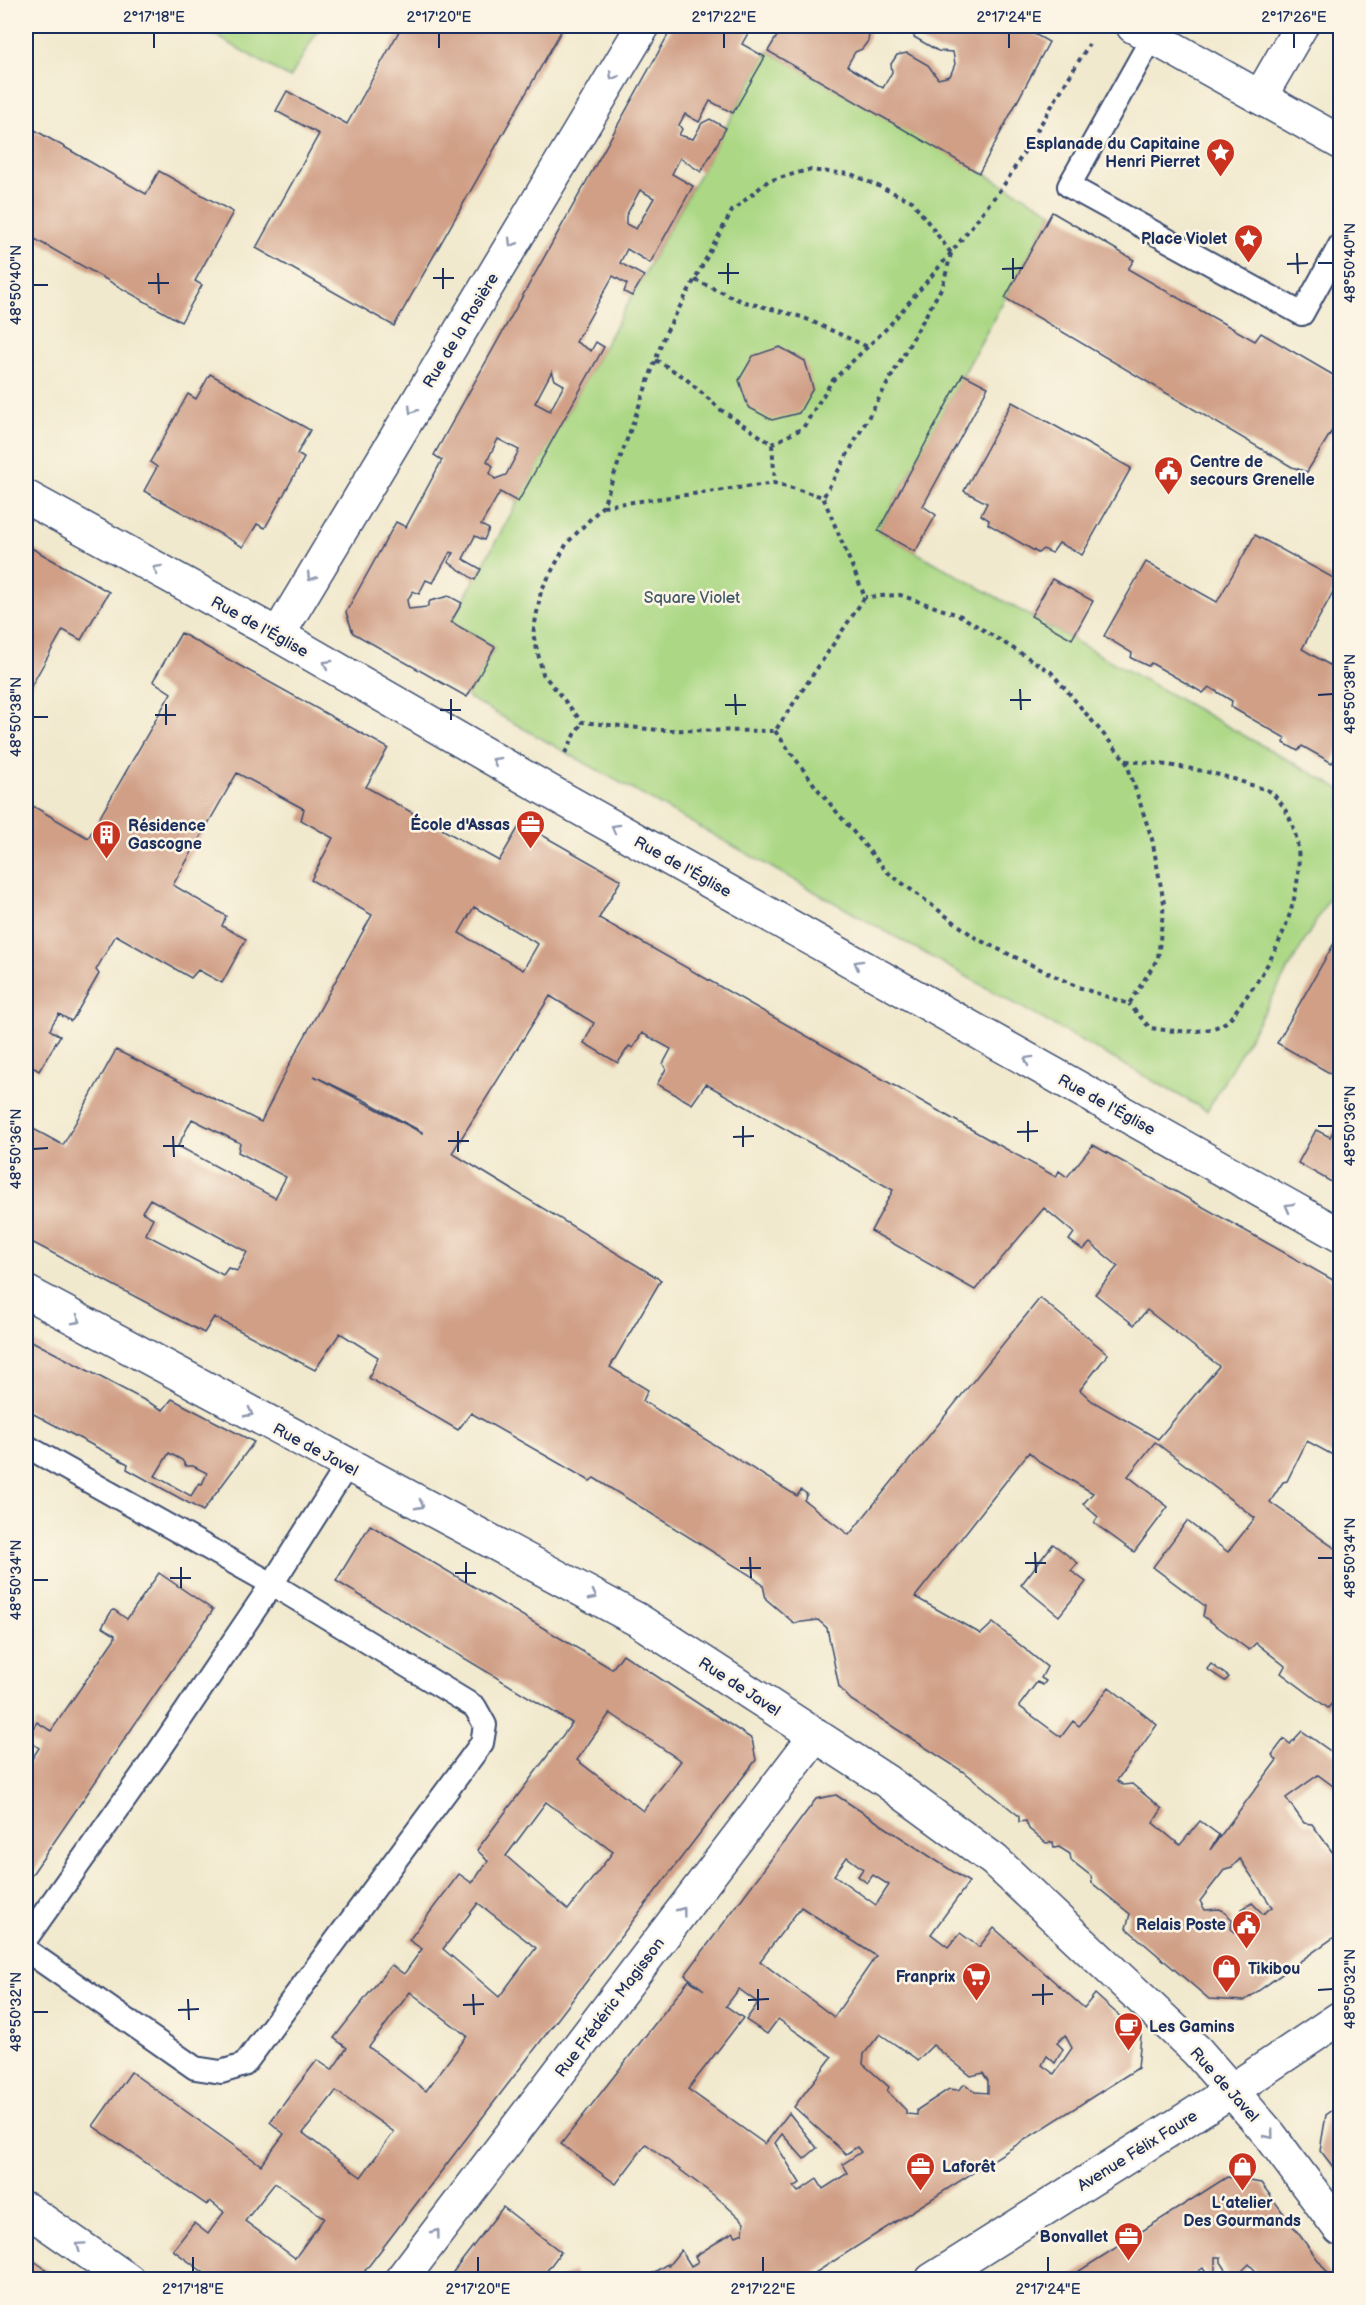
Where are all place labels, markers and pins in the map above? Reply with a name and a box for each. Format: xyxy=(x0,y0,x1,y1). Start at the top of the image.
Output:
place label: Esplanade du Capitaine Henri Pierret xyxy=(1026,135,1201,172)
place icon: Esplanade du Capitaine Henri Pierret xyxy=(1205,136,1237,178)
place icon: Place Violet xyxy=(1232,222,1264,264)
place label: Place Violet xyxy=(1141,230,1228,249)
place label: Centre de secours Grenelle xyxy=(1190,453,1315,490)
public building icon: Centre de secours Grenelle xyxy=(1153,454,1185,496)
office icon: École d'Assas xyxy=(515,808,547,850)
place label: École d'Assas xyxy=(410,813,510,835)
place label: Résidence Gascogne xyxy=(128,817,206,854)
building icon: Résidence Gascogne xyxy=(91,818,123,860)
public building icon: Relais Poste xyxy=(1231,1908,1263,1950)
place label: Relais Poste xyxy=(1136,1916,1226,1935)
shop icon: Tikibou xyxy=(1211,1952,1243,1994)
supermarket icon: Franprix xyxy=(960,1960,992,2002)
place label: Tikibou xyxy=(1248,1960,1300,1979)
place label: Franprix xyxy=(896,1968,955,1987)
cafe icon: Les Gamins xyxy=(1112,2010,1144,2052)
place label: Les Gamins xyxy=(1149,2018,1235,2037)
office icon: Laforêt xyxy=(905,2150,937,2192)
shop icon: L’atelier Des Gourmands xyxy=(1226,2150,1258,2192)
place label: Laforêt xyxy=(942,2158,996,2177)
place label: L’atelier Des Gourmands xyxy=(1183,2194,1301,2231)
office icon: Bonvallet xyxy=(1113,2220,1145,2262)
place label: Bonvallet xyxy=(1040,2228,1109,2247)

